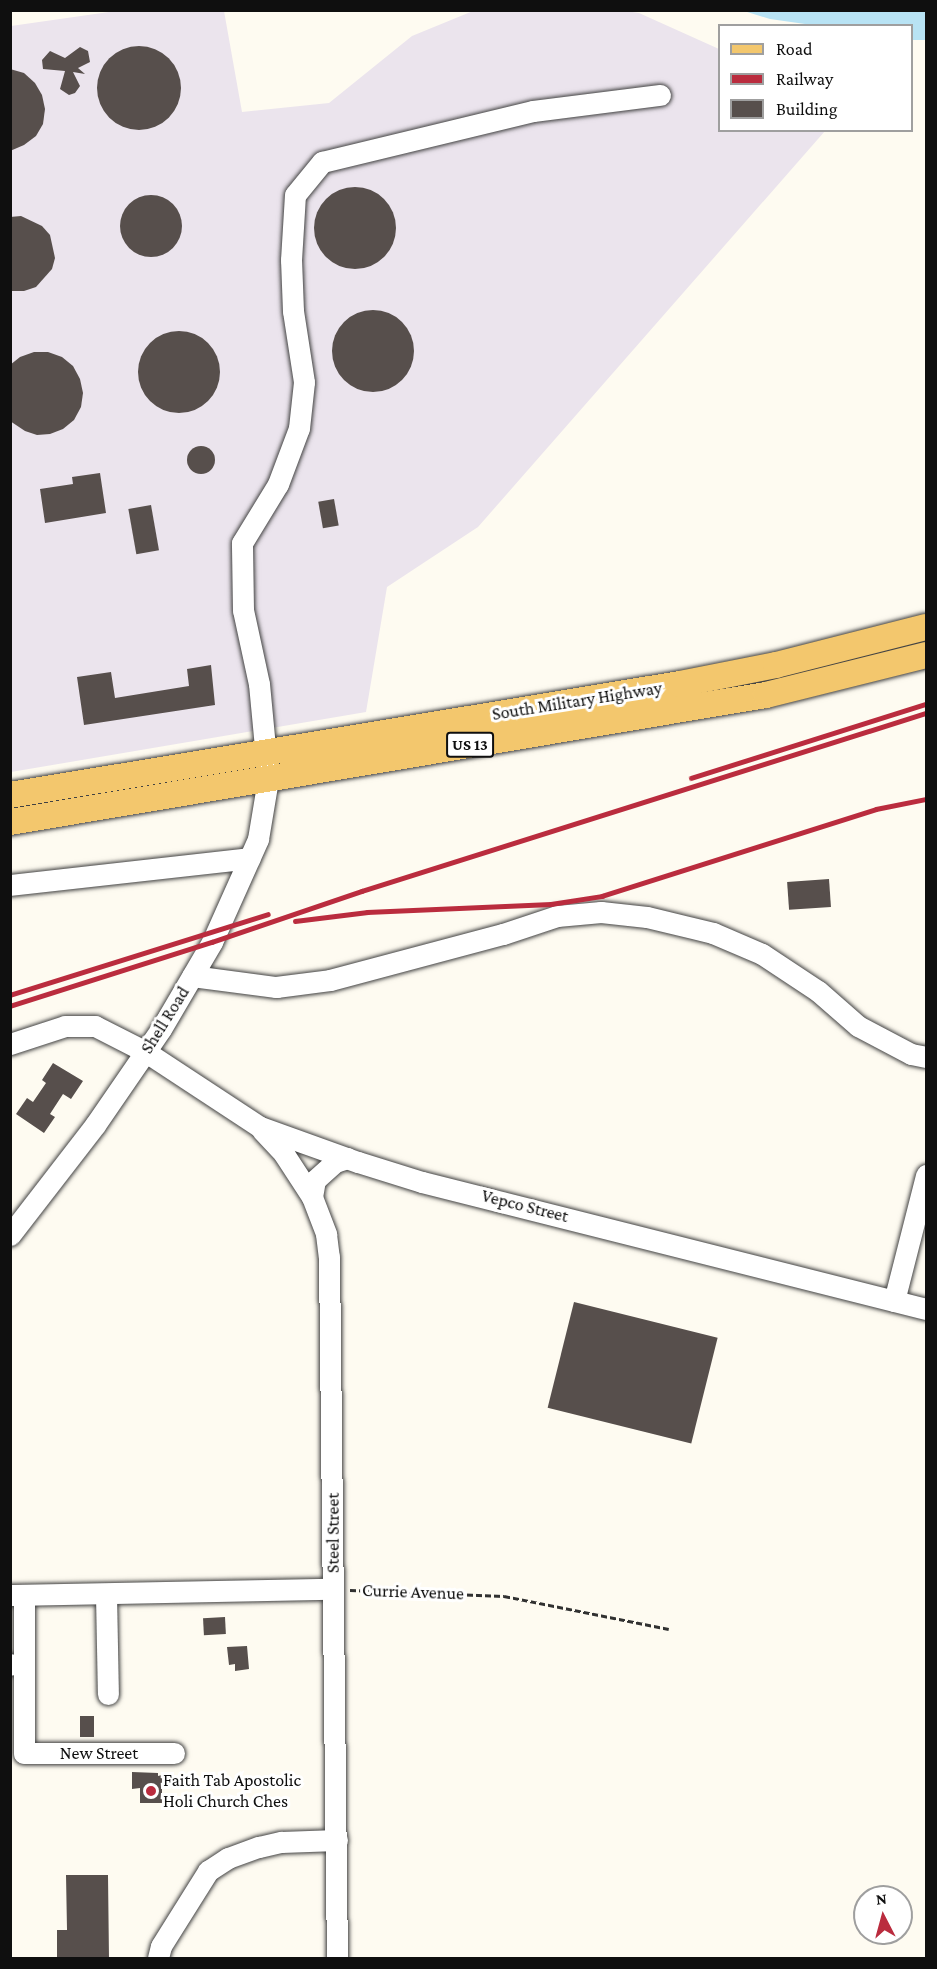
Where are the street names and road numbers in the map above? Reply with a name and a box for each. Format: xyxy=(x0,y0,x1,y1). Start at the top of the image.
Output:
street label: South Military Highway xyxy=(490,677,664,725)
road number: US 13 xyxy=(446,732,494,758)
street label: Shell Road xyxy=(136,982,194,1058)
street label: Vepco Street xyxy=(479,1185,571,1227)
street label: Steel Street xyxy=(322,1493,344,1573)
street label: Currie Avenue xyxy=(362,1579,464,1605)
street label: New Street xyxy=(60,1742,138,1764)

